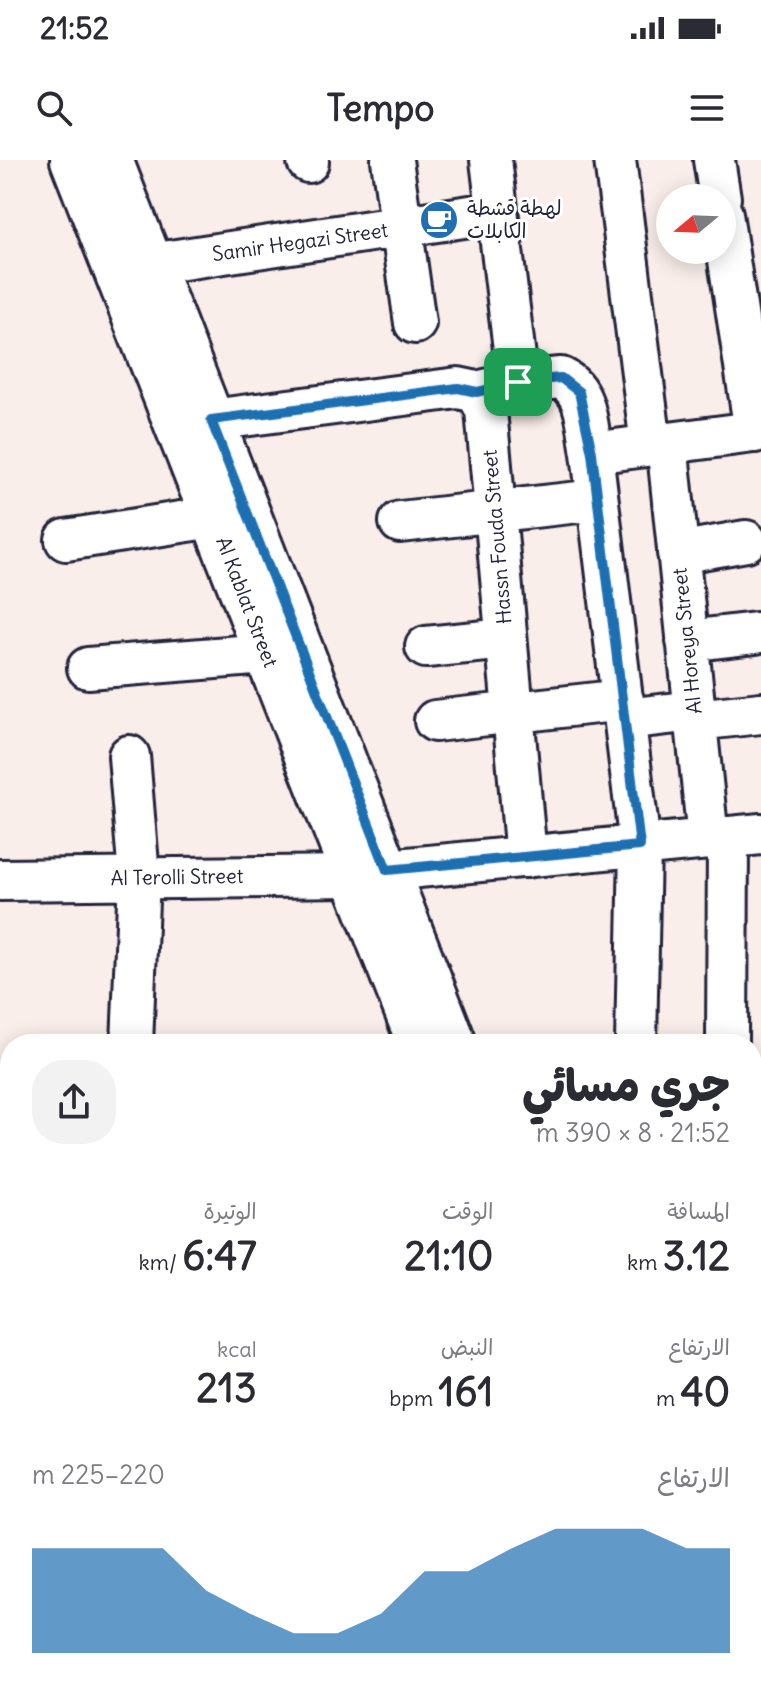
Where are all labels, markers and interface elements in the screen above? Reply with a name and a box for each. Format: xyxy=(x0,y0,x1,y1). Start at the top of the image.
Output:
text: 21:52 xyxy=(40,9,109,47)
icon: search xyxy=(32,86,76,130)
text: Tempo xyxy=(326,86,435,131)
icon: menu xyxy=(685,86,729,130)
north arrow xyxy=(656,184,736,264)
map controls xyxy=(656,184,736,264)
place label: لهطة قشطة الكابلات xyxy=(467,195,562,243)
cafe icon: لهطة قشطة الكابلات xyxy=(418,199,460,241)
street label: Samir Hegazi Street xyxy=(210,217,390,266)
pin xyxy=(484,348,552,416)
icon: arrive xyxy=(496,360,540,404)
street label: Hassn Fouda Street xyxy=(476,449,517,625)
street label: Al Kablat Street xyxy=(211,533,284,671)
street label: Al Horeya Street xyxy=(666,566,707,715)
street label: Al Terolli Street xyxy=(110,863,244,890)
text: جري مسائي xyxy=(522,1058,730,1113)
button: share xyxy=(32,1060,116,1144)
text: 21:52 · 8 × 390 m xyxy=(536,1116,730,1149)
text: الوتيرة xyxy=(204,1197,257,1225)
text: الوقت xyxy=(442,1197,493,1225)
text: المسافة xyxy=(667,1197,730,1225)
text: 6:47 xyxy=(182,1231,257,1281)
text: 21:10 xyxy=(404,1231,493,1281)
text: 3.12 xyxy=(663,1231,730,1281)
text: /km xyxy=(138,1248,182,1276)
text: km xyxy=(627,1248,663,1276)
text: النبض xyxy=(441,1333,493,1361)
text: الارتفاع xyxy=(668,1333,730,1361)
text: kcal xyxy=(217,1335,257,1363)
text: 213 xyxy=(196,1363,257,1413)
text: 161 xyxy=(439,1367,493,1417)
text: 40 xyxy=(681,1367,730,1417)
text: bpm xyxy=(389,1384,439,1412)
text: m xyxy=(656,1384,681,1412)
text: 220–225 m xyxy=(32,1458,165,1491)
text: الارتفاع xyxy=(657,1461,730,1494)

